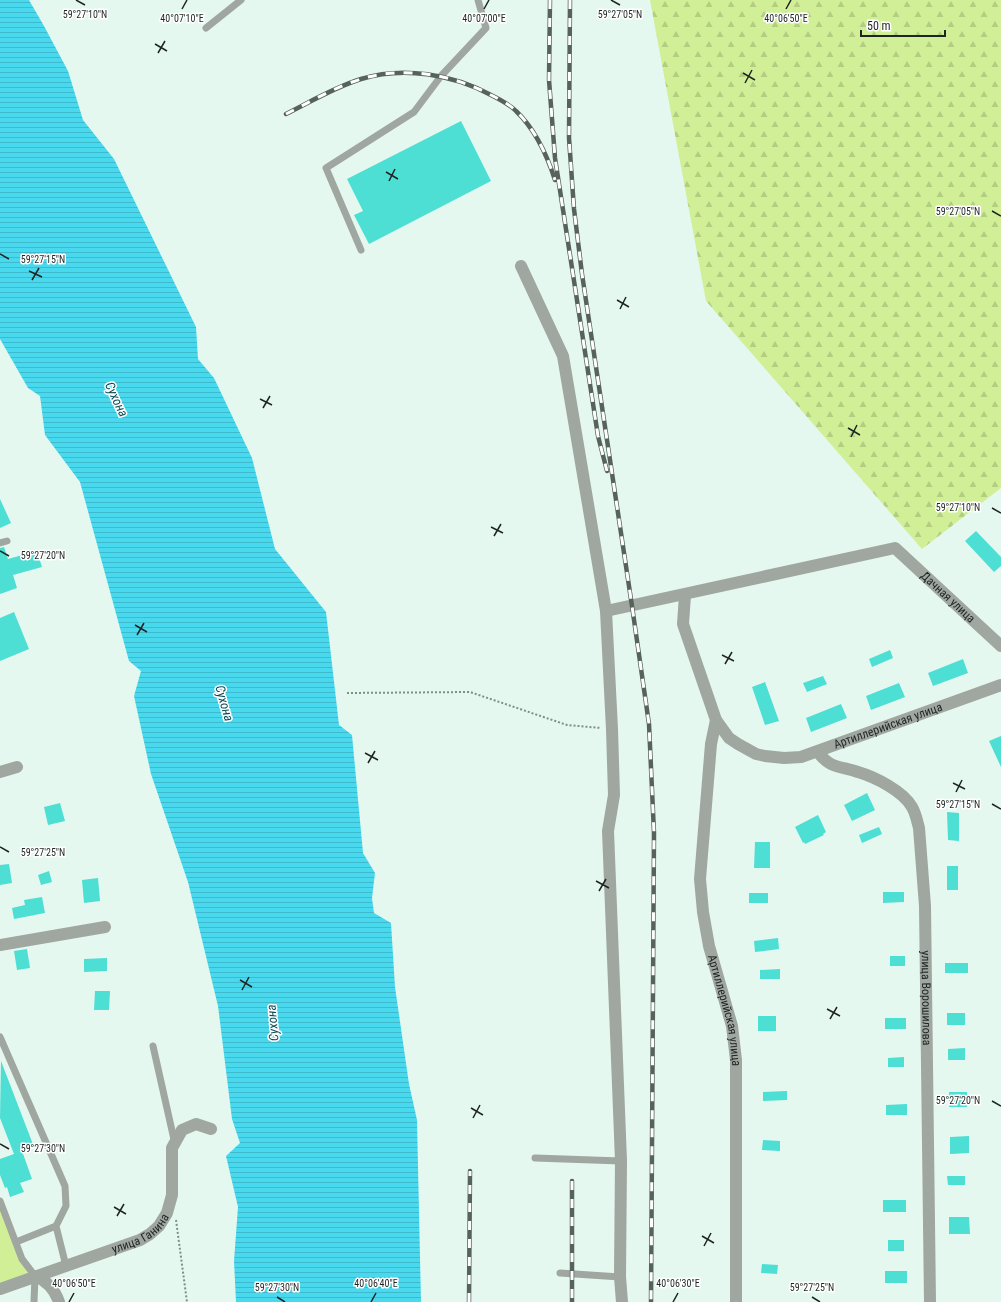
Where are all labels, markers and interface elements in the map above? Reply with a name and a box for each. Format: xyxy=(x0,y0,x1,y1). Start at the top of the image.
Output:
text: 59°27'10"N xyxy=(63,9,107,20)
text: 59°27'05"N xyxy=(598,9,642,20)
scale bar xyxy=(861,12,945,38)
text: 40°07'10"E xyxy=(160,13,204,24)
text: 40°07'00"E xyxy=(462,13,506,24)
text: 40°06'50"E xyxy=(764,13,808,24)
text: 50 m xyxy=(867,19,891,33)
text: 59°27'05"N xyxy=(936,206,980,217)
text: 59°27'15"N xyxy=(21,254,65,265)
water label: Сухона xyxy=(102,379,131,419)
text: 59°27'10"N xyxy=(936,502,980,513)
text: 59°27'20"N xyxy=(21,550,65,561)
street label: Дачная улица xyxy=(918,568,978,626)
water label: Сухона xyxy=(212,683,237,723)
street label: Артиллерийская улица xyxy=(832,700,944,752)
text: 59°27'15"N xyxy=(936,799,980,810)
text: 59°27'25"N xyxy=(21,847,65,858)
street label: улица Ворошилова xyxy=(919,950,934,1046)
street label: Артиллерийская улица xyxy=(705,953,743,1066)
water label: Сухона xyxy=(263,1004,282,1042)
text: 59°27'20"N xyxy=(936,1095,980,1106)
text: 59°27'30"N xyxy=(21,1143,65,1154)
street label: улица Ганина xyxy=(110,1211,172,1256)
text: 40°06'50"E xyxy=(52,1278,96,1289)
text: 40°06'40"E xyxy=(354,1278,398,1289)
text: 40°06'30"E xyxy=(656,1278,700,1289)
text: 59°27'30"N xyxy=(255,1282,299,1293)
text: 59°27'25"N xyxy=(790,1282,834,1293)

